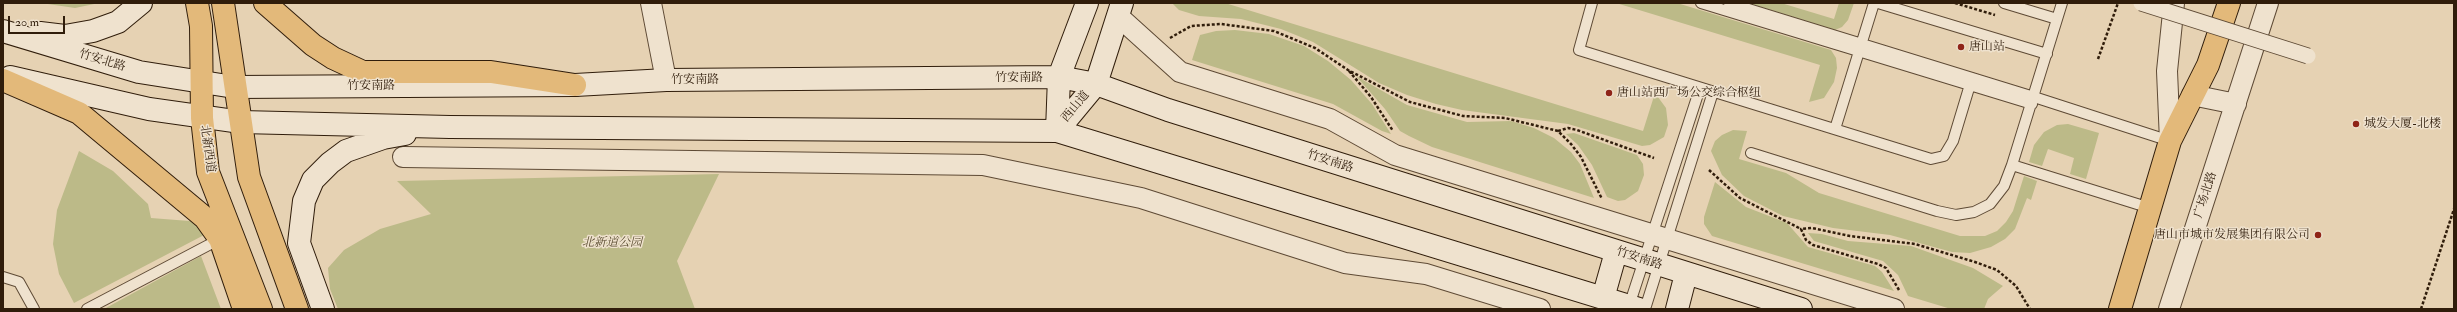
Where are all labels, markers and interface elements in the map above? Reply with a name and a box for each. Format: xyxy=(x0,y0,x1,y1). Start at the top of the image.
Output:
scale bar xyxy=(10,8,67,34)
text: 20 m xyxy=(15,15,39,30)
place label: 唐山站 xyxy=(1969,40,2005,54)
marker: 唐山站 xyxy=(1956,42,1966,52)
street label: 竹安北路 xyxy=(77,47,127,75)
street label: 竹安南路 xyxy=(995,71,1043,85)
street label: 竹安南路 xyxy=(671,73,719,87)
street label: 竹安南路 xyxy=(347,79,395,93)
place label: 唐山站西广场公交综合枢纽 xyxy=(1617,86,1761,100)
marker: 唐山站西广场公交综合枢纽 xyxy=(1604,88,1614,98)
street label: 西山道 xyxy=(1059,89,1093,125)
place label: 城发大厦-北楼 xyxy=(2364,117,2441,131)
marker: 城发大厦-北楼 xyxy=(2351,119,2361,129)
street label: 北新西道 xyxy=(197,124,217,174)
street label: 竹安南路 xyxy=(1305,148,1355,176)
street label: 广场北路 xyxy=(2192,170,2220,220)
place label: 唐山市城市发展集团有限公司 xyxy=(2154,228,2310,242)
marker: 唐山市城市发展集团有限公司 xyxy=(2313,230,2323,240)
park label: 北新道公园 xyxy=(582,236,642,250)
street label: 竹安南路 xyxy=(1614,245,1664,273)

